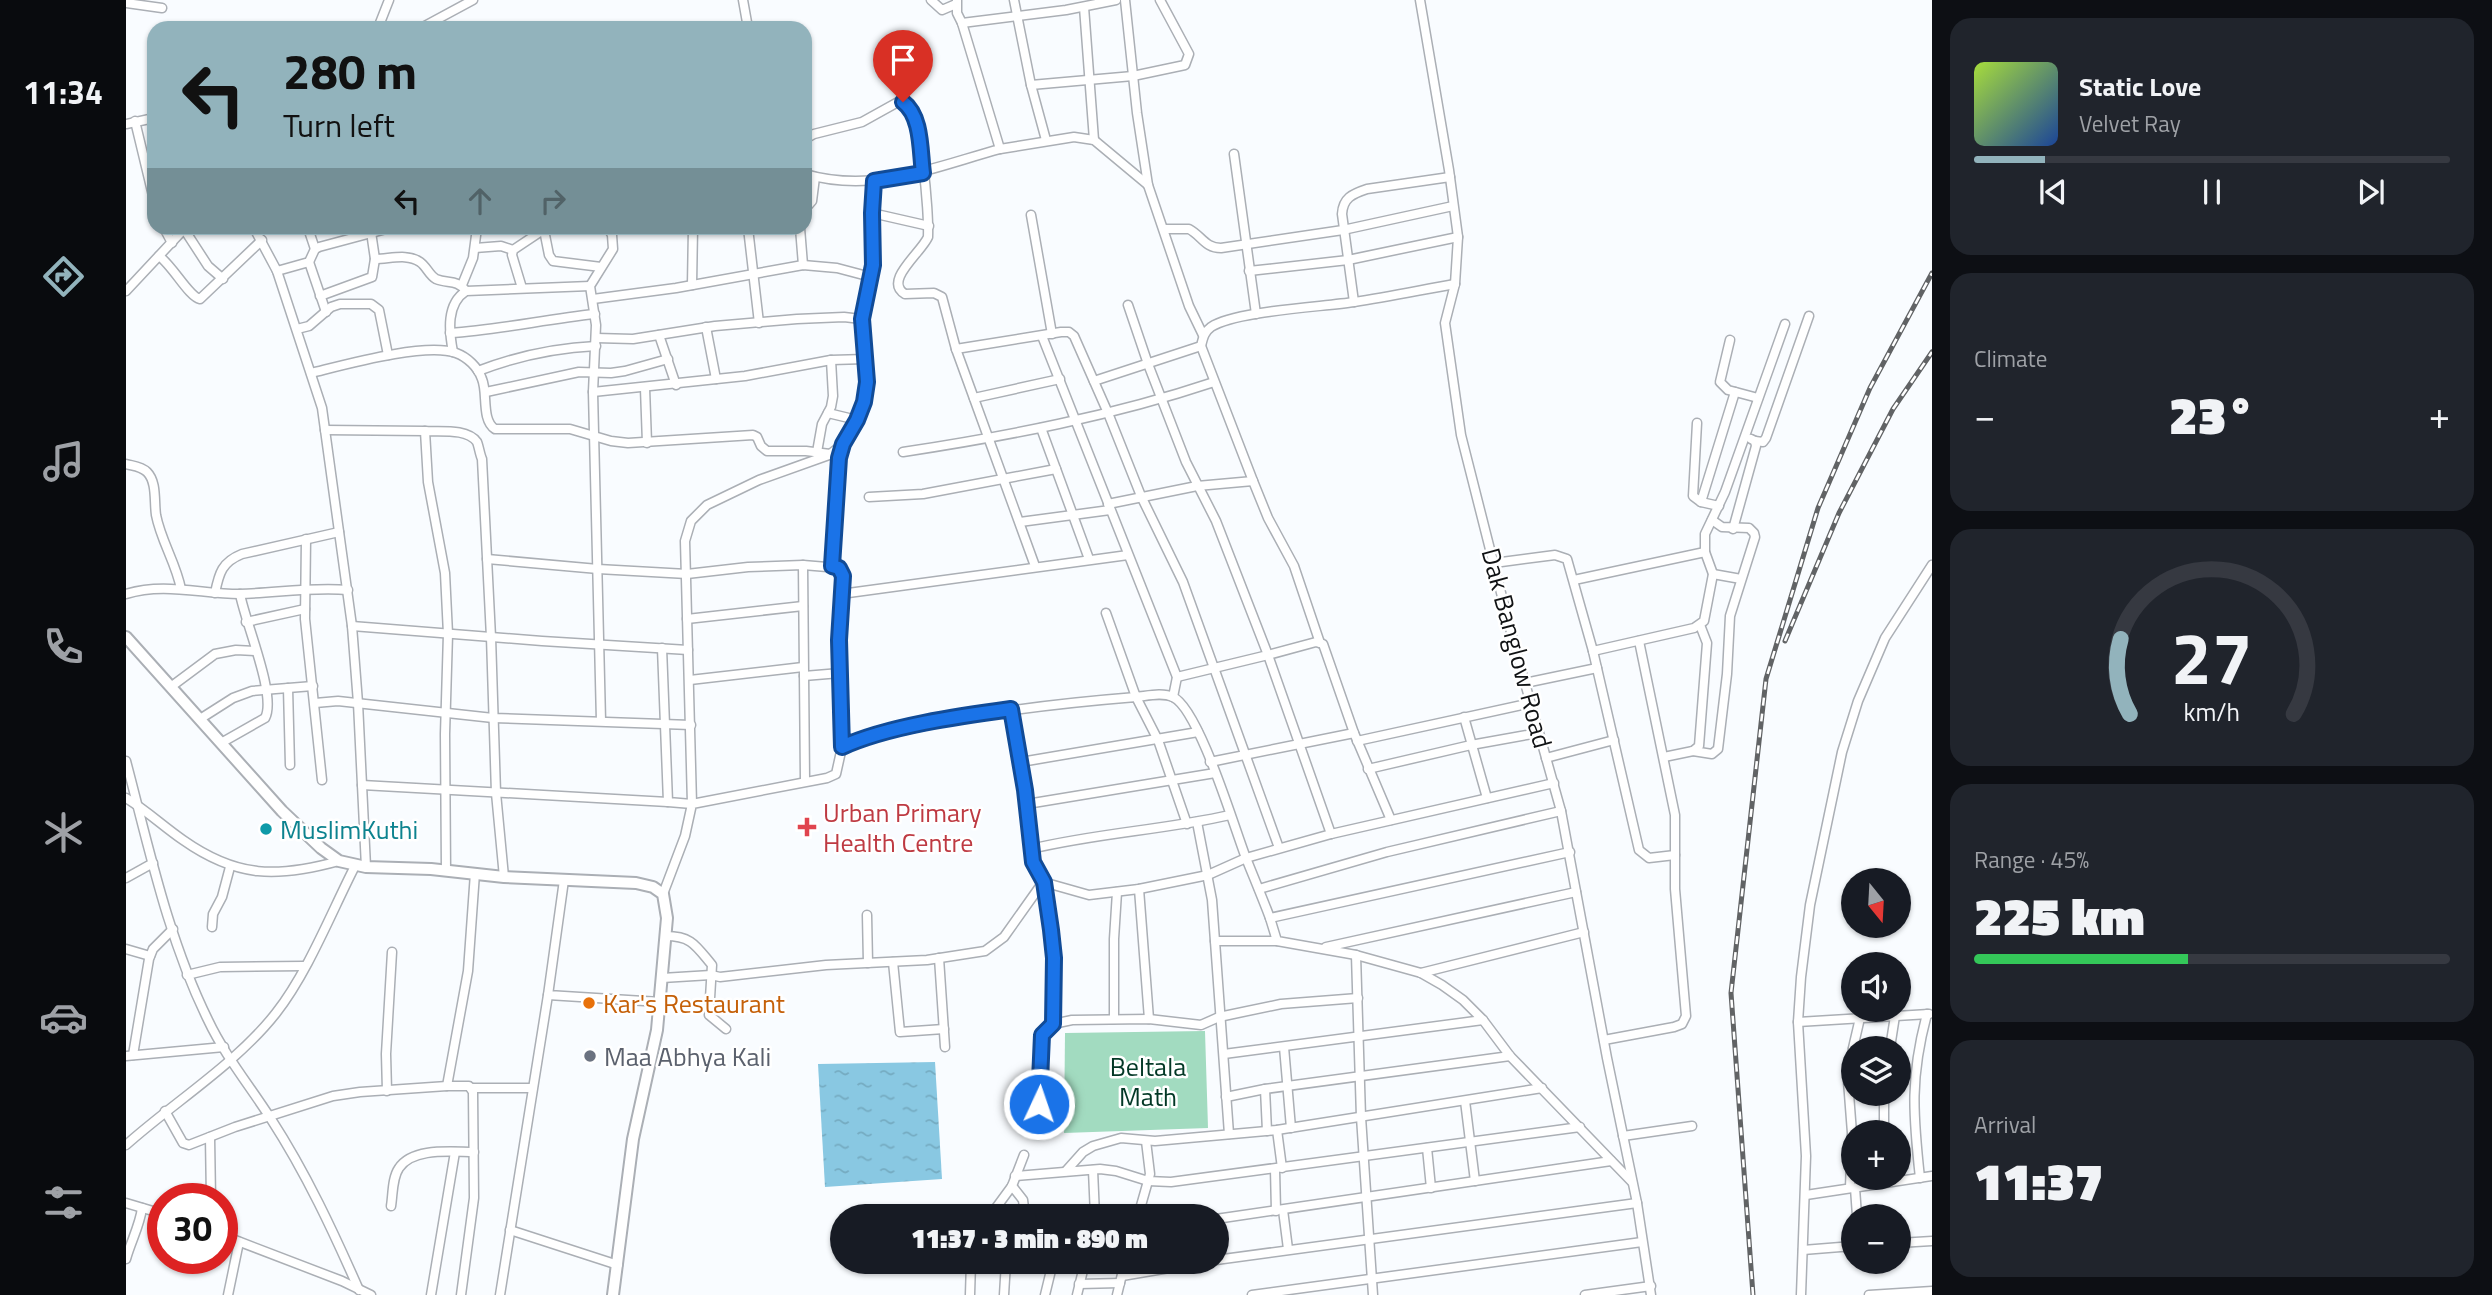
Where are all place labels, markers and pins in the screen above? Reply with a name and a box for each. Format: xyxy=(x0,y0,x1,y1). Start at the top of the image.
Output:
pin xyxy=(873,30,933,102)
place label: Urban Primary Health Centre xyxy=(823,793,982,862)
place label: MuslimKuthi xyxy=(280,810,418,849)
marker: Urban Primary Health Centre xyxy=(797,817,817,837)
marker: MuslimKuthi xyxy=(258,821,274,837)
place label: Kar's Restaurant xyxy=(603,984,785,1023)
marker: Kar's Restaurant xyxy=(581,995,597,1011)
place label: Maa Abhya Kali xyxy=(604,1037,771,1076)
marker: Maa Abhya Kali xyxy=(582,1048,598,1064)

